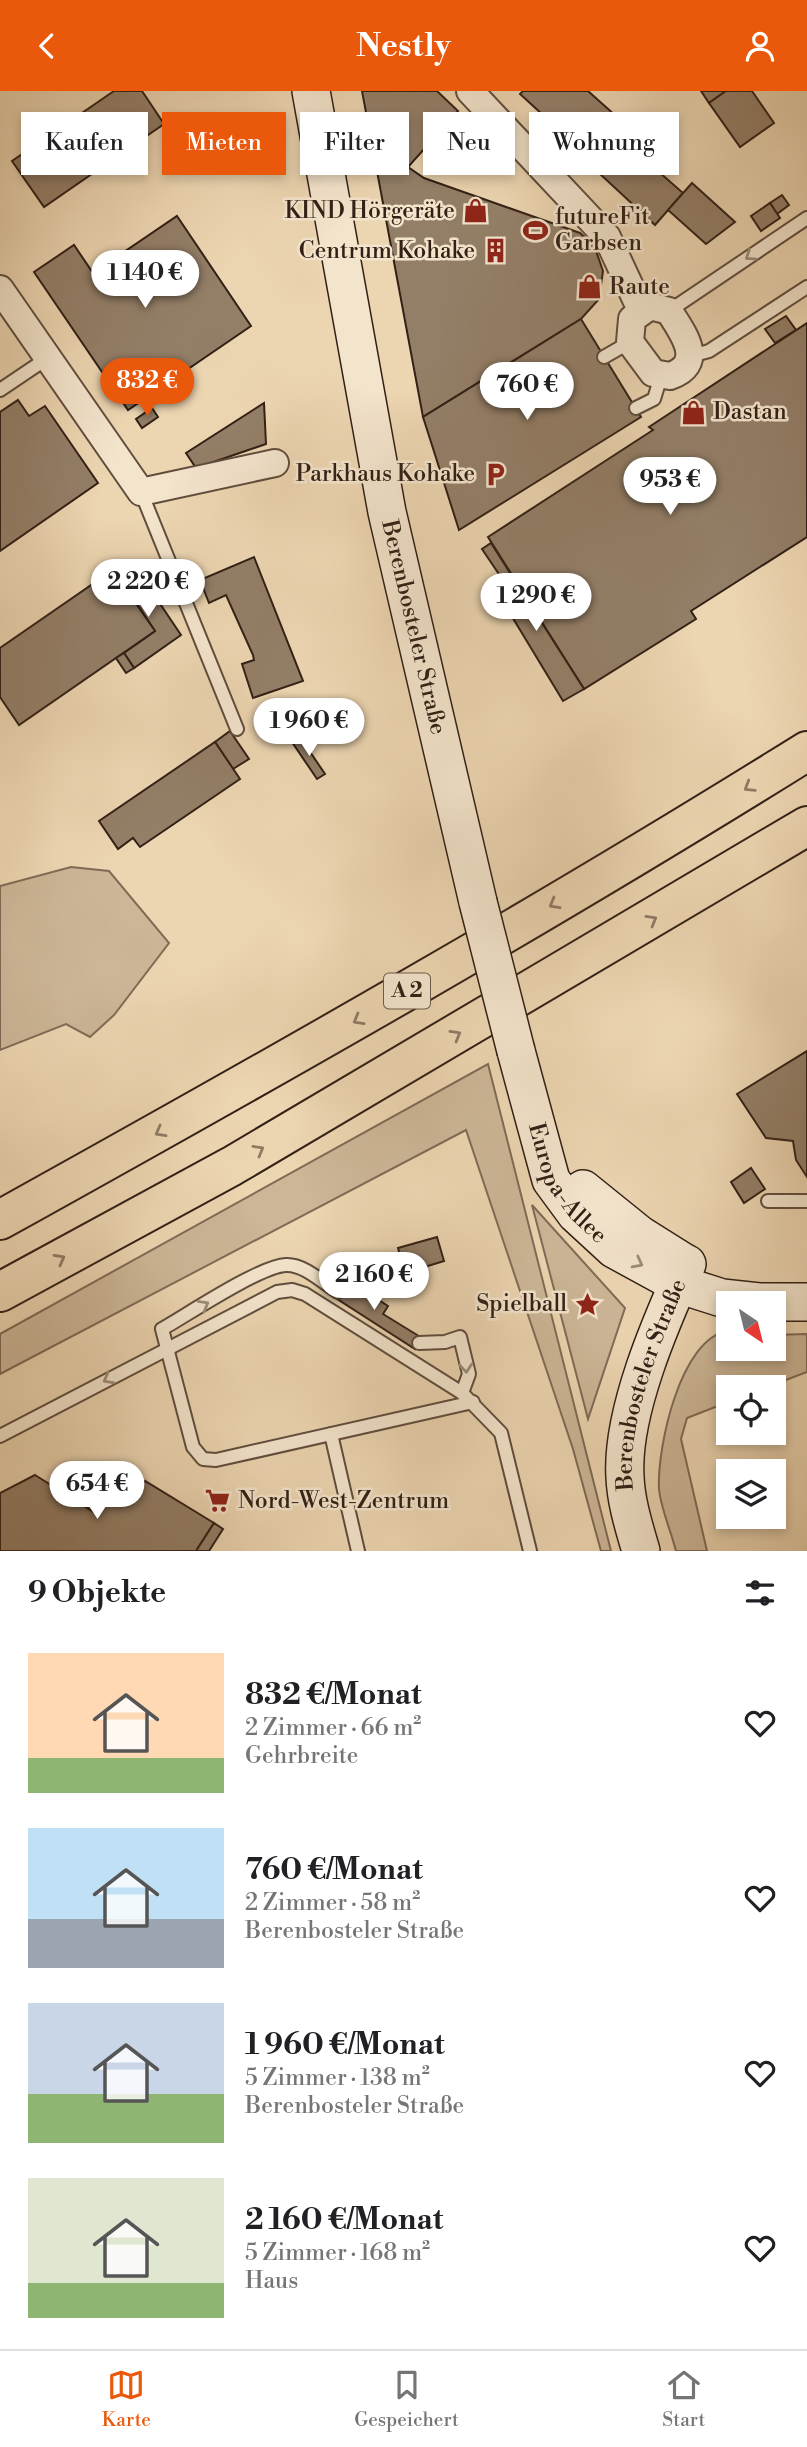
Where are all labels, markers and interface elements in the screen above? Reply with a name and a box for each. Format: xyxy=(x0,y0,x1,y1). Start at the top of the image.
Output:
text: Nestly xyxy=(356,26,451,66)
icon: back xyxy=(28,27,66,65)
icon: person xyxy=(741,27,779,65)
chip: Kaufen xyxy=(21,112,148,175)
chip: Mieten xyxy=(162,112,286,175)
chip: Filter xyxy=(300,112,409,175)
chip: Neu xyxy=(423,112,515,175)
chip: Wohnung xyxy=(529,112,679,175)
place label: KIND Hörgeräte xyxy=(284,197,455,225)
shop icon: KIND Hörgeräte xyxy=(461,197,489,225)
place label: futureFit Garbsen xyxy=(555,203,649,257)
sports icon: futureFit Garbsen xyxy=(521,216,549,244)
place label: Centrum Kohake xyxy=(299,237,475,265)
building icon: Centrum Kohake xyxy=(481,237,509,265)
one-way arrow xyxy=(745,248,758,261)
pin: 1 140 € xyxy=(80,251,210,310)
text: 1 140 € xyxy=(107,259,183,287)
shop icon: Raute xyxy=(575,273,603,301)
place label: Raute xyxy=(609,273,670,301)
pin: 832 € xyxy=(98,359,196,418)
pin: 760 € xyxy=(478,363,576,422)
text: 832 € xyxy=(116,367,178,395)
text: 760 € xyxy=(496,371,558,399)
shop icon: Dastan xyxy=(679,398,707,426)
place label: Dastan xyxy=(713,398,787,426)
pin: 953 € xyxy=(621,457,719,517)
place label: Parkhaus Kohake xyxy=(296,460,475,488)
parking icon: Parkhaus Kohake xyxy=(481,460,509,488)
text: 953 € xyxy=(639,466,701,494)
street label: Berenbosteler Straße xyxy=(375,516,452,737)
pin: 2 220 € xyxy=(83,559,213,619)
text: 2 220 € xyxy=(107,568,189,596)
pin: 1 290 € xyxy=(471,573,601,633)
text: 1 290 € xyxy=(497,582,575,610)
pin: 1 960 € xyxy=(244,699,374,758)
text: 1 960 € xyxy=(269,707,349,735)
one-way arrow xyxy=(744,779,757,792)
one-way arrow xyxy=(549,896,562,909)
one-way arrow xyxy=(644,915,657,928)
road number: A 2 xyxy=(384,974,430,1009)
one-way arrow xyxy=(353,1011,366,1024)
one-way arrow xyxy=(448,1030,461,1043)
street label: Europa-Allee xyxy=(522,1120,613,1250)
one-way arrow xyxy=(155,1124,167,1137)
one-way arrow xyxy=(252,1145,265,1158)
pin: 2 160 € xyxy=(309,1253,439,1312)
one-way arrow xyxy=(53,1254,65,1268)
one-way arrow xyxy=(631,1255,643,1268)
text: 2 160 € xyxy=(335,1261,413,1289)
street label: Berenbosteler Straße xyxy=(611,1275,693,1493)
place label: Spielball xyxy=(476,1290,567,1318)
place icon: Spielball xyxy=(573,1290,601,1318)
north arrow xyxy=(716,1291,786,1361)
map controls xyxy=(716,1291,786,1529)
one-way arrow xyxy=(197,1300,210,1313)
one-way arrow xyxy=(458,1363,473,1374)
one-way arrow xyxy=(102,1370,115,1384)
button: locate xyxy=(716,1375,786,1445)
button: layers xyxy=(716,1459,786,1529)
pin: 654 € xyxy=(48,1461,146,1521)
text: 654 € xyxy=(65,1470,129,1498)
supermarket icon: Nord-West-Zentrum xyxy=(204,1487,232,1515)
place label: Nord-West-Zentrum xyxy=(238,1487,449,1515)
text: 9 Objekte xyxy=(28,1574,166,1612)
icon: filters xyxy=(741,1574,779,1612)
text: 832 €/Monat xyxy=(245,1676,422,1714)
icon: home xyxy=(84,1681,168,1765)
icon: heart xyxy=(741,1704,779,1742)
text: 2 Zimmer · 66 m² xyxy=(245,1714,421,1742)
text: Gehrbreite xyxy=(245,1742,358,1770)
text: 760 €/Monat xyxy=(245,1851,423,1889)
icon: home xyxy=(84,1856,168,1940)
icon: heart xyxy=(741,1879,779,1917)
text: 2 Zimmer · 58 m² xyxy=(245,1889,420,1917)
text: Berenbosteler Straße xyxy=(245,1917,464,1945)
text: 1 960 €/Monat xyxy=(245,2026,445,2064)
icon: home xyxy=(84,2031,168,2115)
icon: heart xyxy=(741,2054,779,2092)
text: 5 Zimmer · 138 m² xyxy=(245,2064,430,2092)
text: Berenbosteler Straße xyxy=(245,2092,464,2120)
text: 2 160 €/Monat xyxy=(245,2201,443,2239)
icon: home xyxy=(84,2206,168,2290)
icon: heart xyxy=(741,2229,779,2267)
text: 5 Zimmer · 168 m² xyxy=(245,2239,430,2267)
text: Haus xyxy=(245,2267,298,2295)
tab: Karte xyxy=(102,2366,151,2432)
tab: Gespeichert xyxy=(354,2366,459,2432)
tab: Start xyxy=(662,2366,705,2432)

